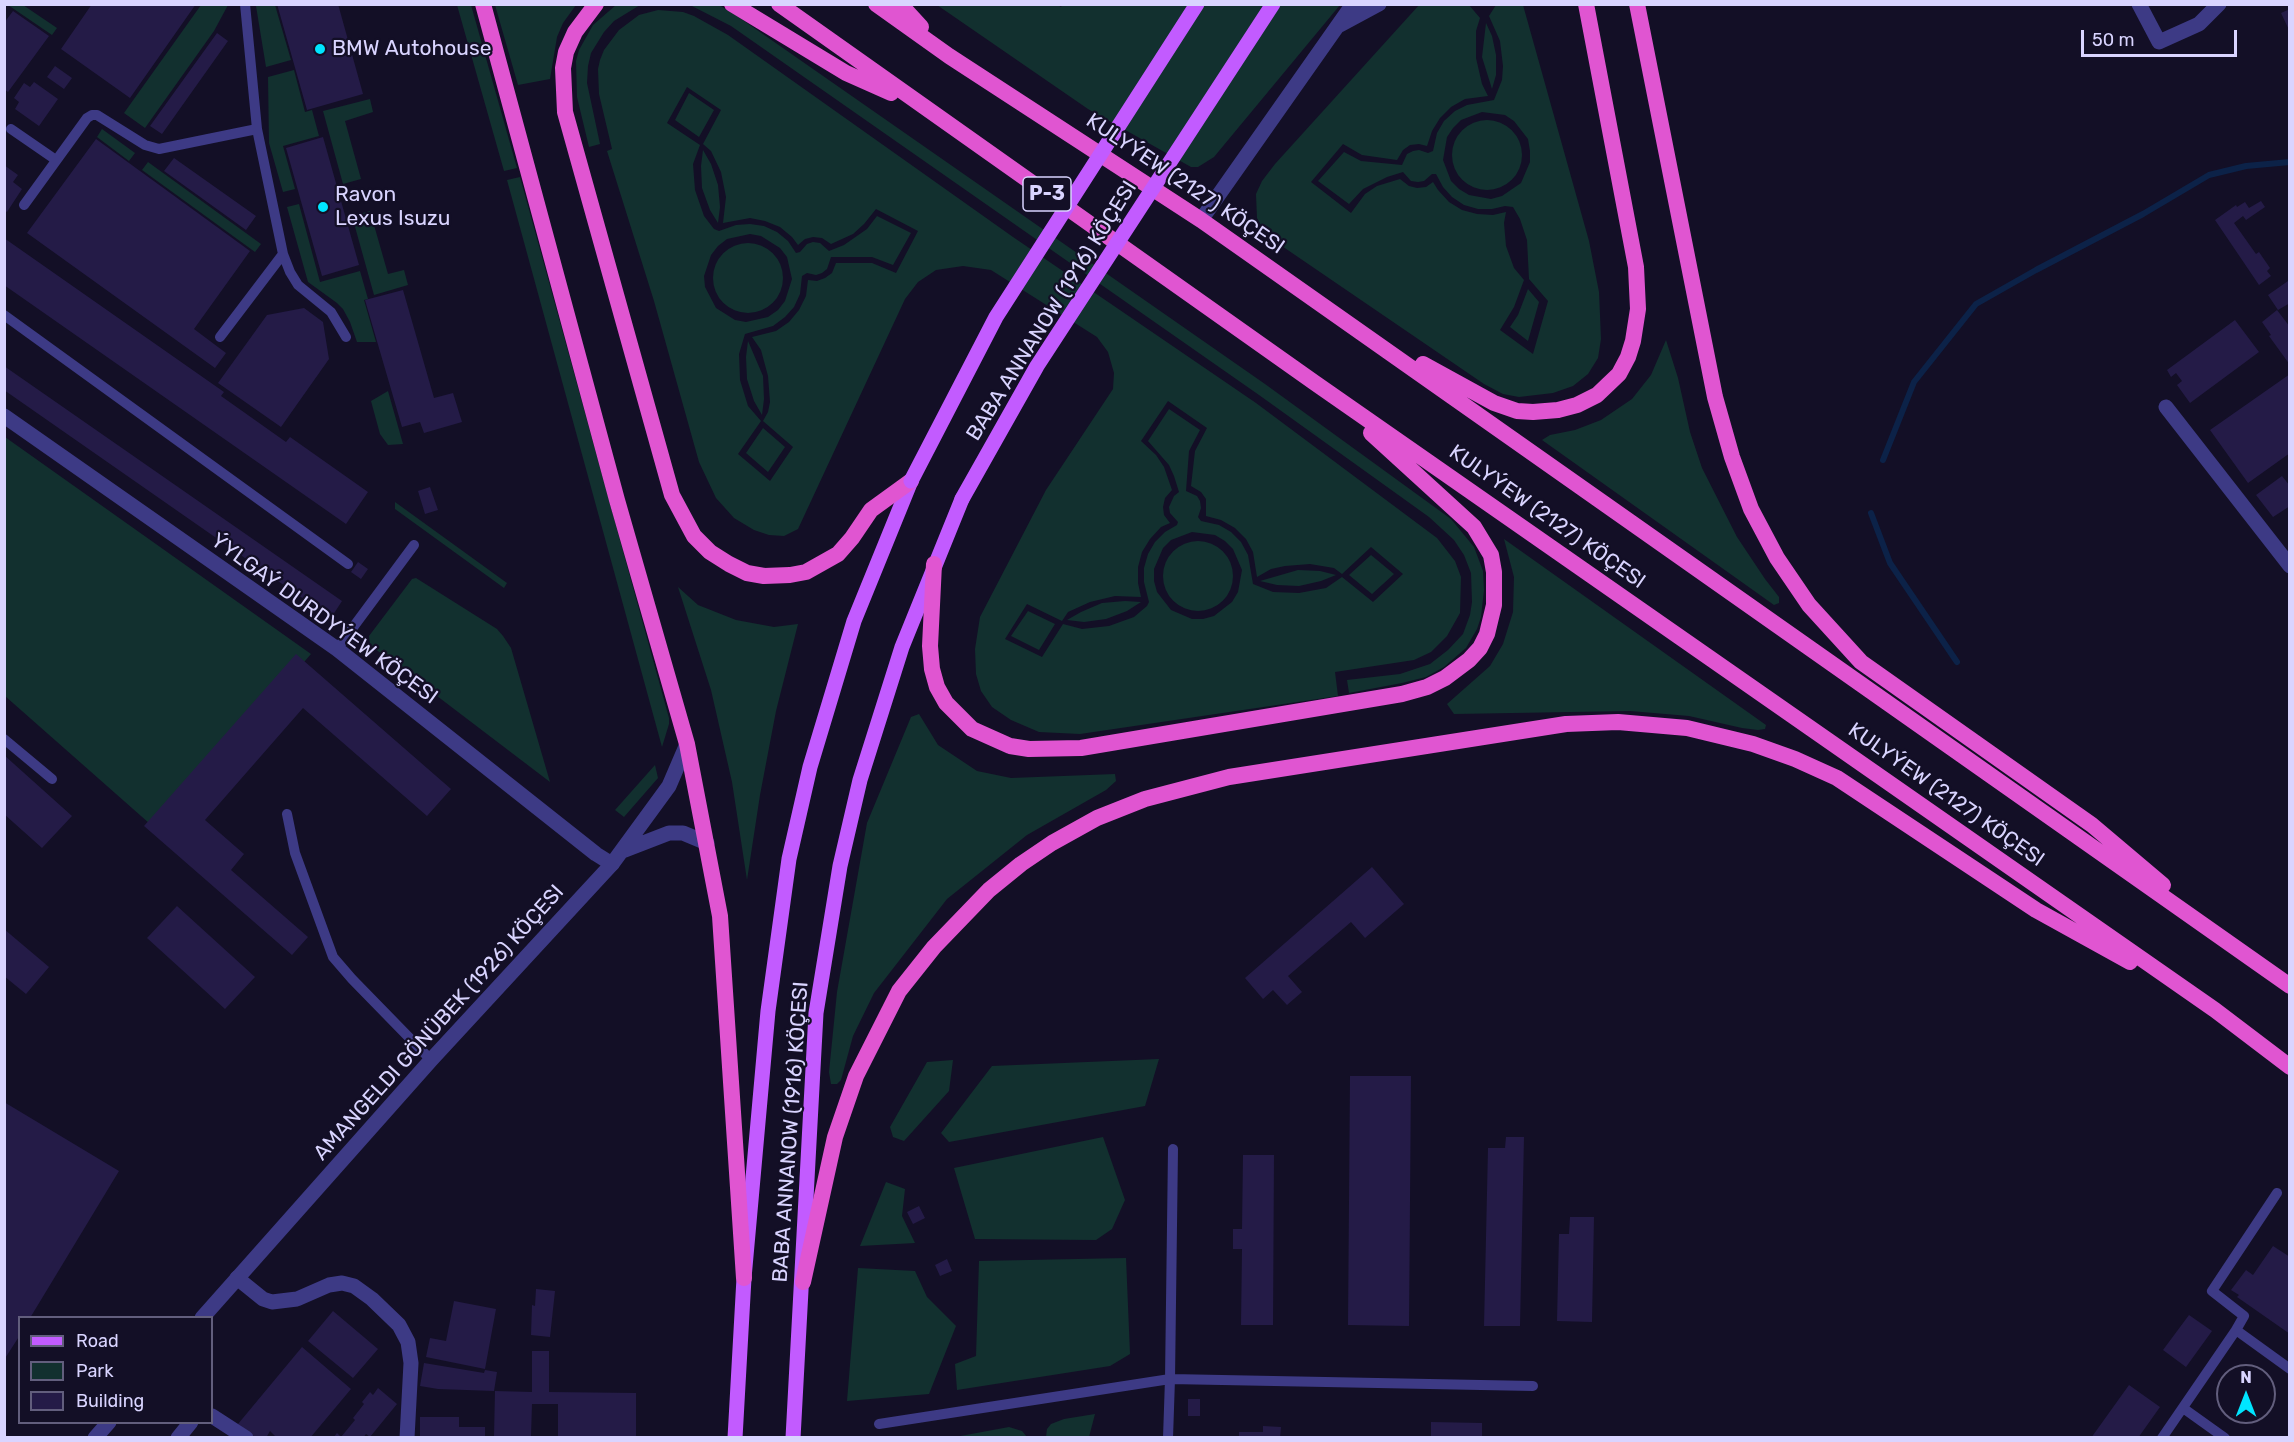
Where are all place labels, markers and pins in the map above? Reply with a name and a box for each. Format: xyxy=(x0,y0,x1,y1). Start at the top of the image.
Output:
place label: BMW Autohouse xyxy=(332,36,491,62)
marker: BMW Autohouse xyxy=(313,42,327,56)
place label: Ravon Lexus Isuzu xyxy=(335,182,450,232)
marker: Ravon Lexus Isuzu xyxy=(316,200,330,214)

